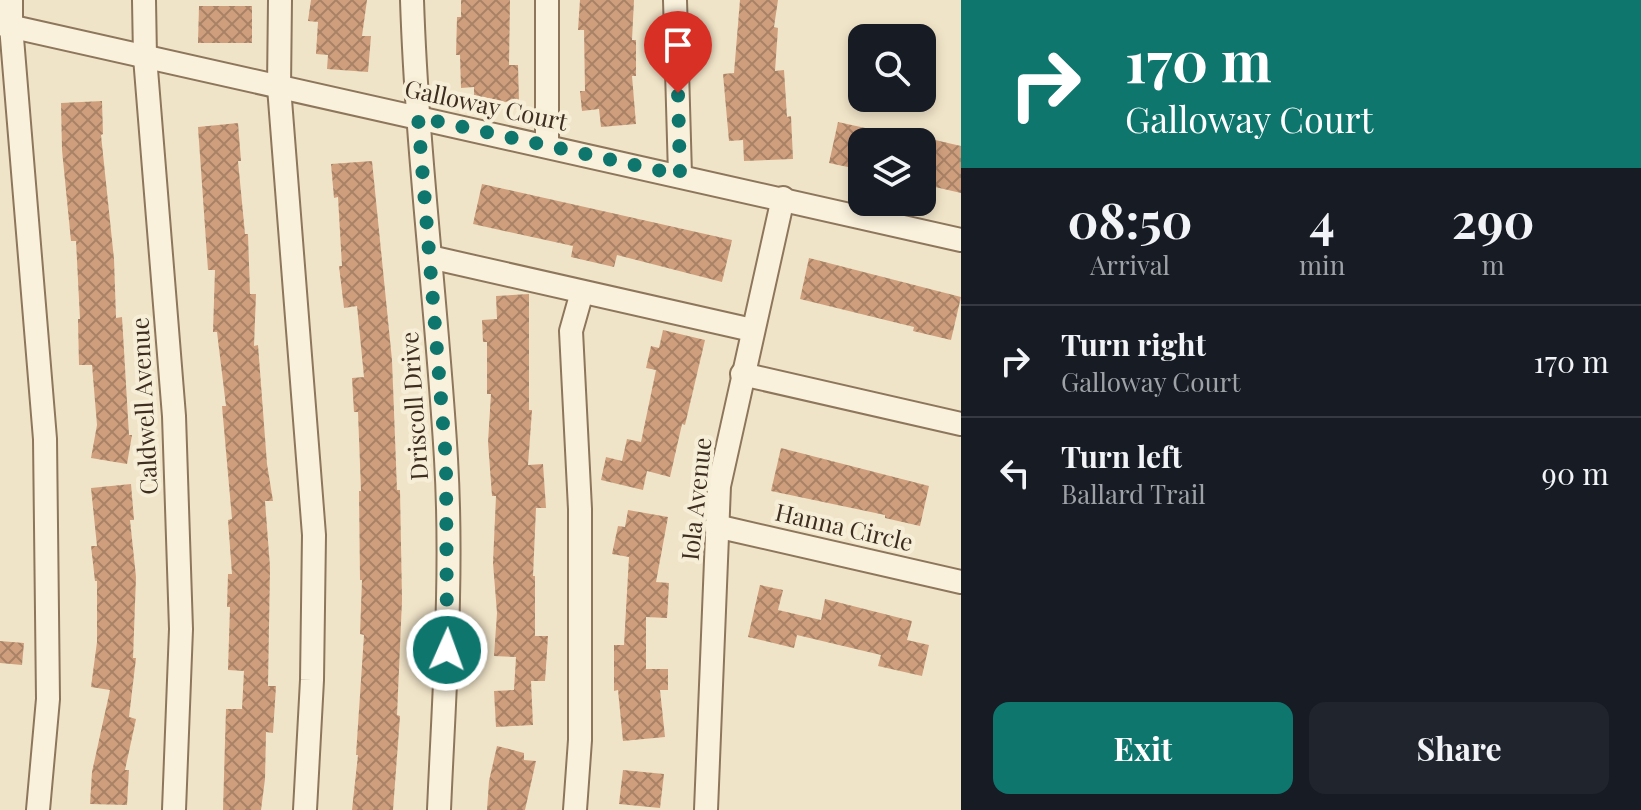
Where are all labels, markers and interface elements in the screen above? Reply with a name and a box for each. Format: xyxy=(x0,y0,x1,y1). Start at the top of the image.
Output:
pin xyxy=(644,11,712,93)
text: 170 m xyxy=(1125,22,1272,97)
icon: arrive xyxy=(656,23,700,67)
map controls xyxy=(848,24,936,216)
button: search xyxy=(848,24,936,112)
icon: right xyxy=(993,32,1097,136)
street label: Galloway Court xyxy=(402,71,571,137)
text: Galloway Court xyxy=(1125,94,1373,142)
button: layers xyxy=(848,128,936,216)
text: 08:50 xyxy=(1068,187,1192,251)
text: 4 xyxy=(1309,187,1335,251)
text: 290 xyxy=(1452,187,1534,251)
text: Arrival xyxy=(1090,247,1170,282)
text: min xyxy=(1299,247,1345,282)
text: m xyxy=(1482,247,1505,282)
street label: Caldwell Avenue xyxy=(122,317,164,496)
text: Turn right xyxy=(1061,324,1206,364)
street label: Driscoll Drive xyxy=(392,331,434,481)
icon: right xyxy=(993,339,1037,383)
text: 170 m xyxy=(1534,341,1609,381)
text: Galloway Court xyxy=(1061,364,1240,399)
street label: Iola Avenue xyxy=(673,436,717,562)
text: Turn left xyxy=(1061,436,1182,476)
icon: left xyxy=(993,451,1037,495)
text: 90 m xyxy=(1542,453,1609,493)
text: Ballard Trail xyxy=(1061,476,1206,511)
street label: Hanna Circle xyxy=(772,495,916,557)
position arrow xyxy=(405,608,489,692)
button: Exit xyxy=(993,702,1293,794)
button: Share xyxy=(1309,702,1609,794)

